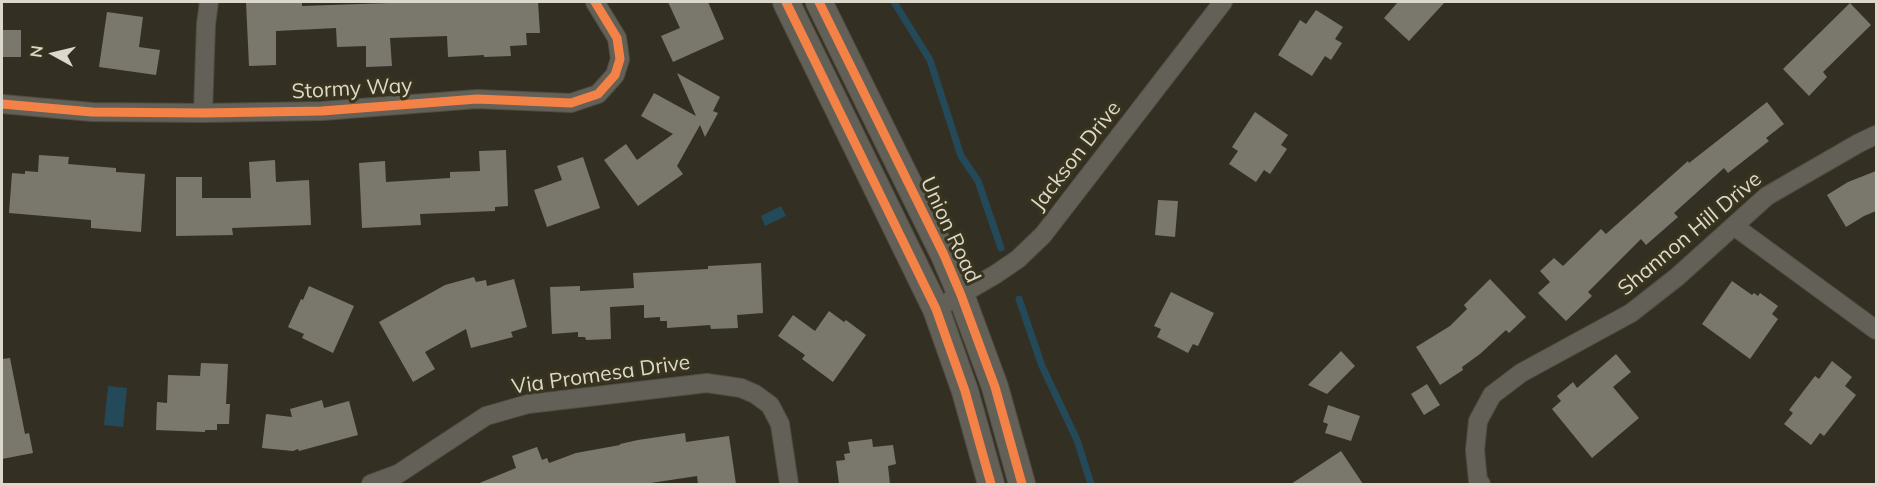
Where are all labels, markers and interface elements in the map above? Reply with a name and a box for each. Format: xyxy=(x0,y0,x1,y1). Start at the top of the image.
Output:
north arrow xyxy=(24,24,84,84)
text: N xyxy=(25,44,47,59)
street label: Stormy Way xyxy=(291,73,413,105)
street label: Jackson Drive xyxy=(1026,96,1126,216)
street label: Shannon Hill Drive xyxy=(1613,167,1767,301)
street label: Union Road xyxy=(915,173,985,287)
street label: Via Promesa Drive xyxy=(510,350,692,400)

